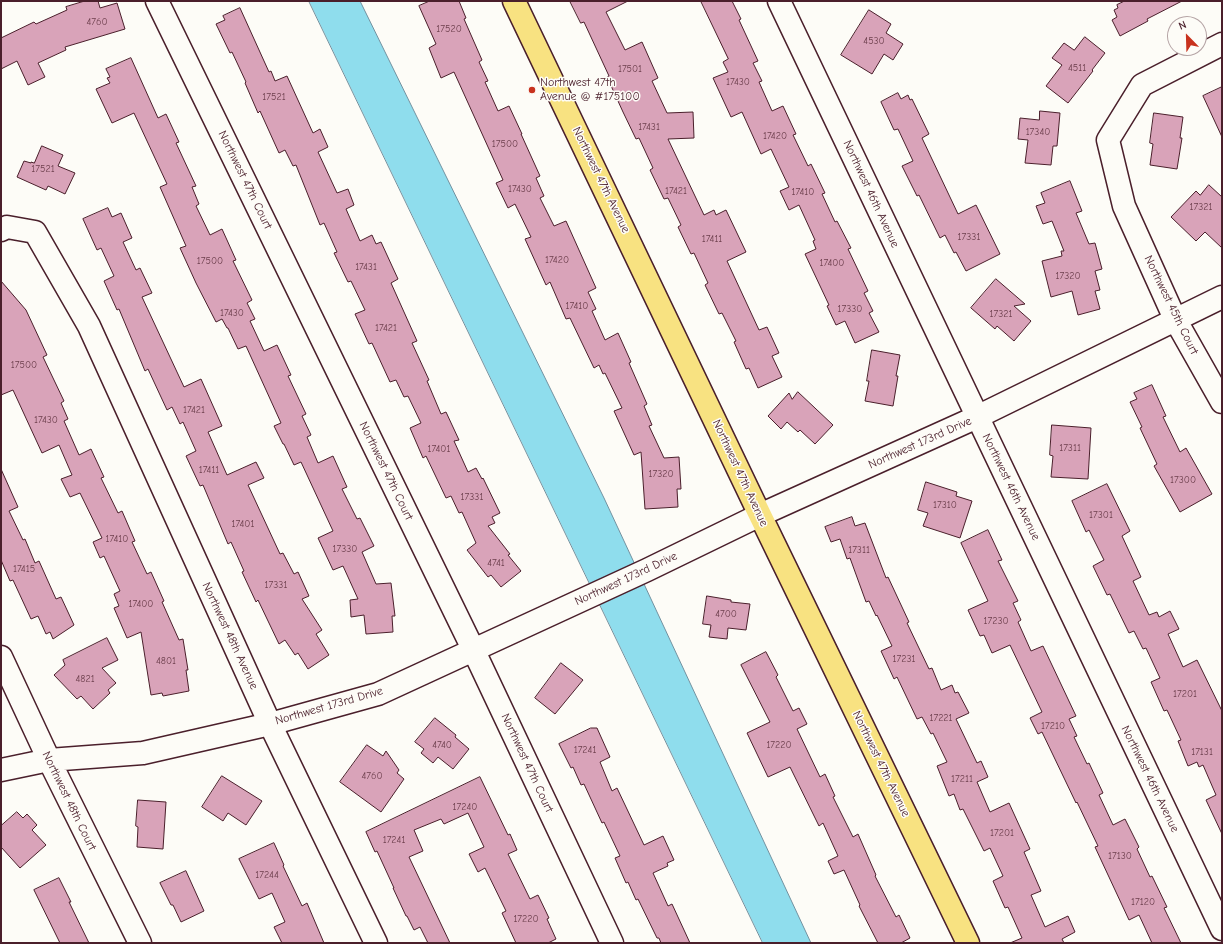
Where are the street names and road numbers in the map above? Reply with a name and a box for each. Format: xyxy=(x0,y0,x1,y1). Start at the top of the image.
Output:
street label: Northwest 47th Avenue xyxy=(569,125,633,235)
street label: Northwest 47th Court xyxy=(215,128,275,232)
street label: Northwest 46th Avenue xyxy=(840,138,902,250)
street label: Northwest 45th Court xyxy=(1141,253,1201,357)
street label: Northwest 173rd Drive xyxy=(866,414,974,472)
street label: Northwest 47th Avenue xyxy=(709,417,771,529)
street label: Northwest 47th Court xyxy=(356,419,416,523)
street label: Northwest 46th Avenue xyxy=(979,431,1043,543)
street label: Northwest 173rd Drive xyxy=(572,549,680,609)
street label: Northwest 48th Avenue xyxy=(199,580,261,692)
street label: Northwest 173rd Drive xyxy=(273,684,385,728)
street label: Northwest 47th Avenue xyxy=(849,709,913,819)
street label: Northwest 47th Court xyxy=(498,711,556,815)
street label: Northwest 46th Avenue xyxy=(1118,723,1182,835)
street label: Northwest 48th Court xyxy=(39,749,99,853)

